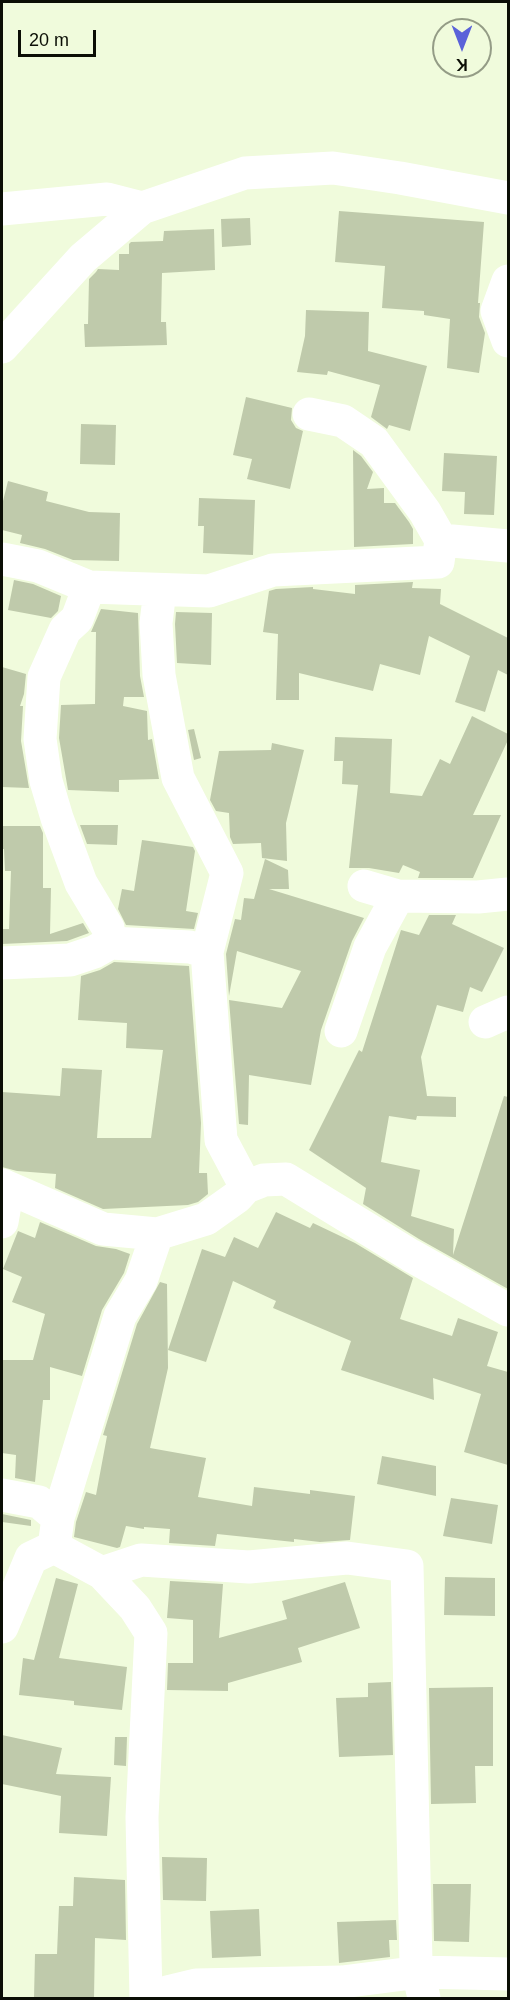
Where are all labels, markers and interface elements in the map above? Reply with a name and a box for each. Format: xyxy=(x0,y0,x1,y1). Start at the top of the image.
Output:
scale bar xyxy=(21,18,99,56)
north arrow xyxy=(432,18,492,78)
text: 20 m xyxy=(29,30,69,50)
text: K xyxy=(456,56,468,73)

